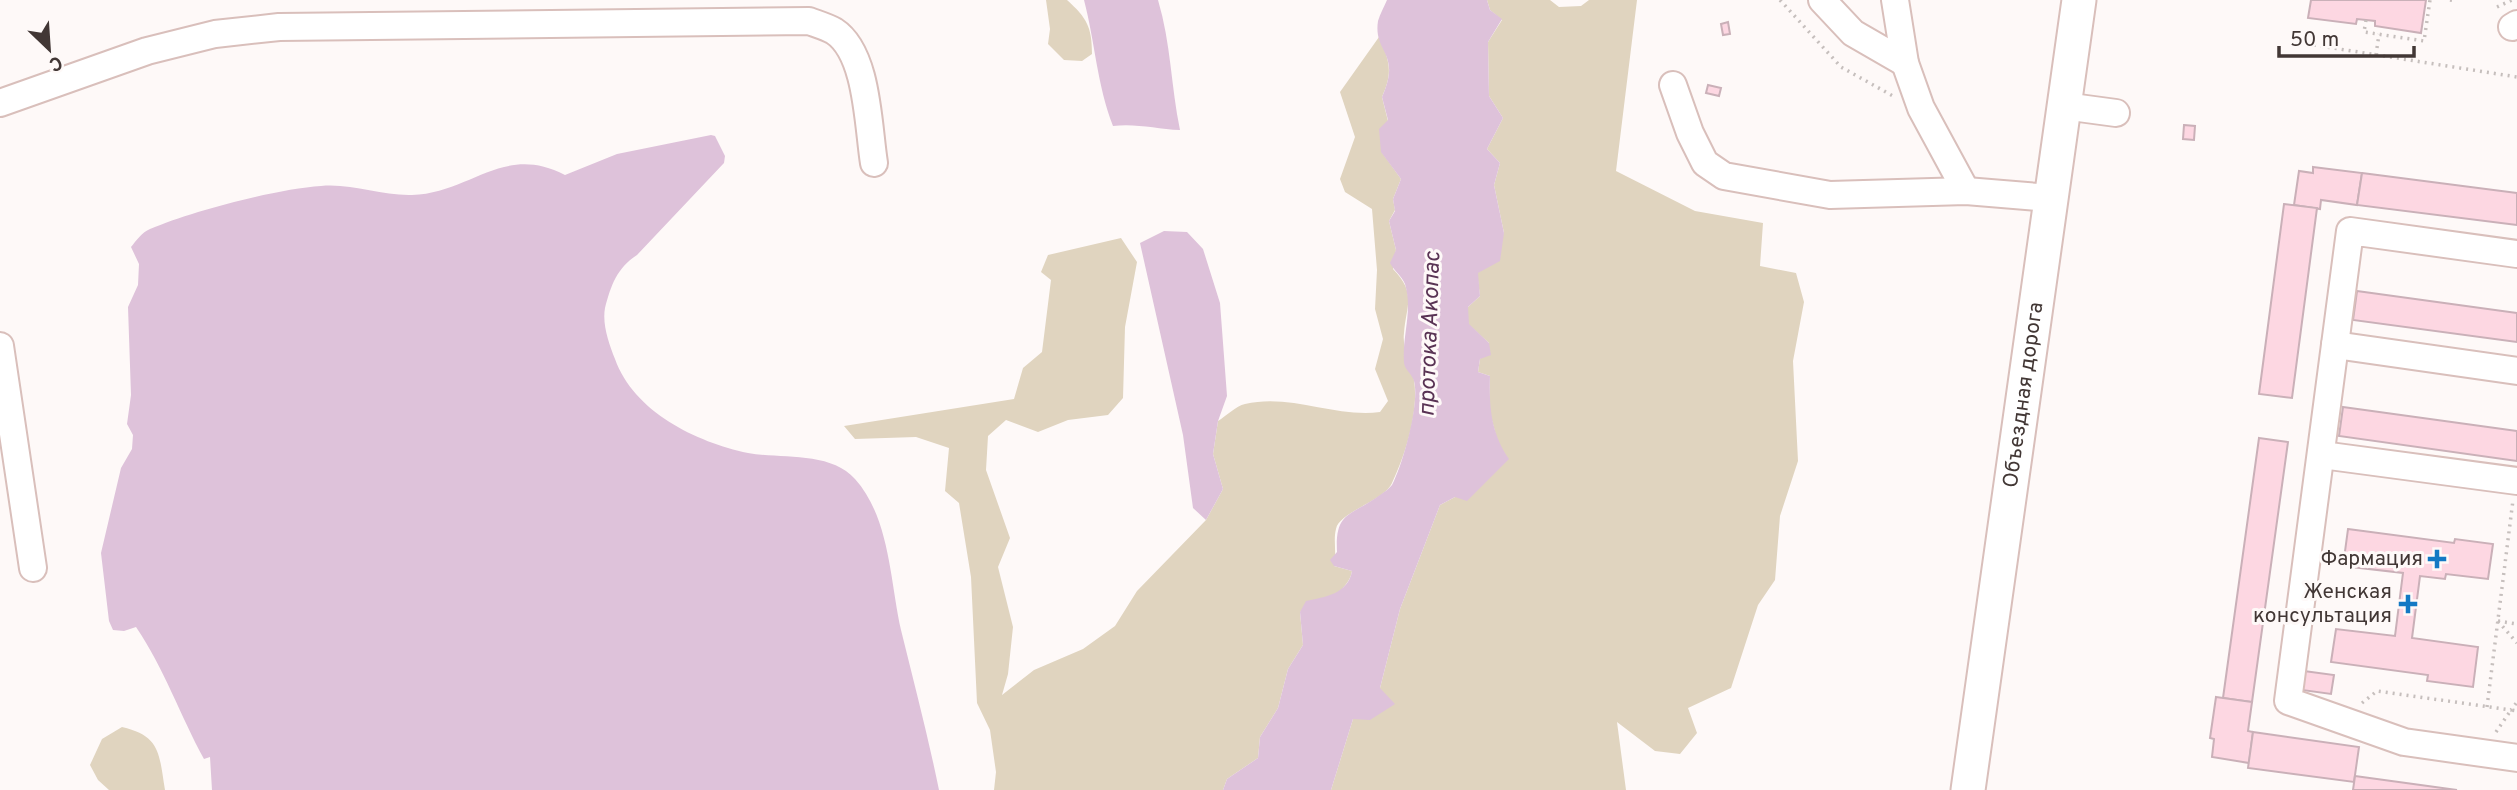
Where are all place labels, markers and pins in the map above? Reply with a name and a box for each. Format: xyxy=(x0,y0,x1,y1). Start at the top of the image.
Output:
place label: Фармация xyxy=(2321,546,2423,573)
marker: Фармация xyxy=(2429,551,2445,567)
place label: Женская консультация xyxy=(2253,579,2392,630)
marker: Женская консультация xyxy=(2398,594,2418,614)

